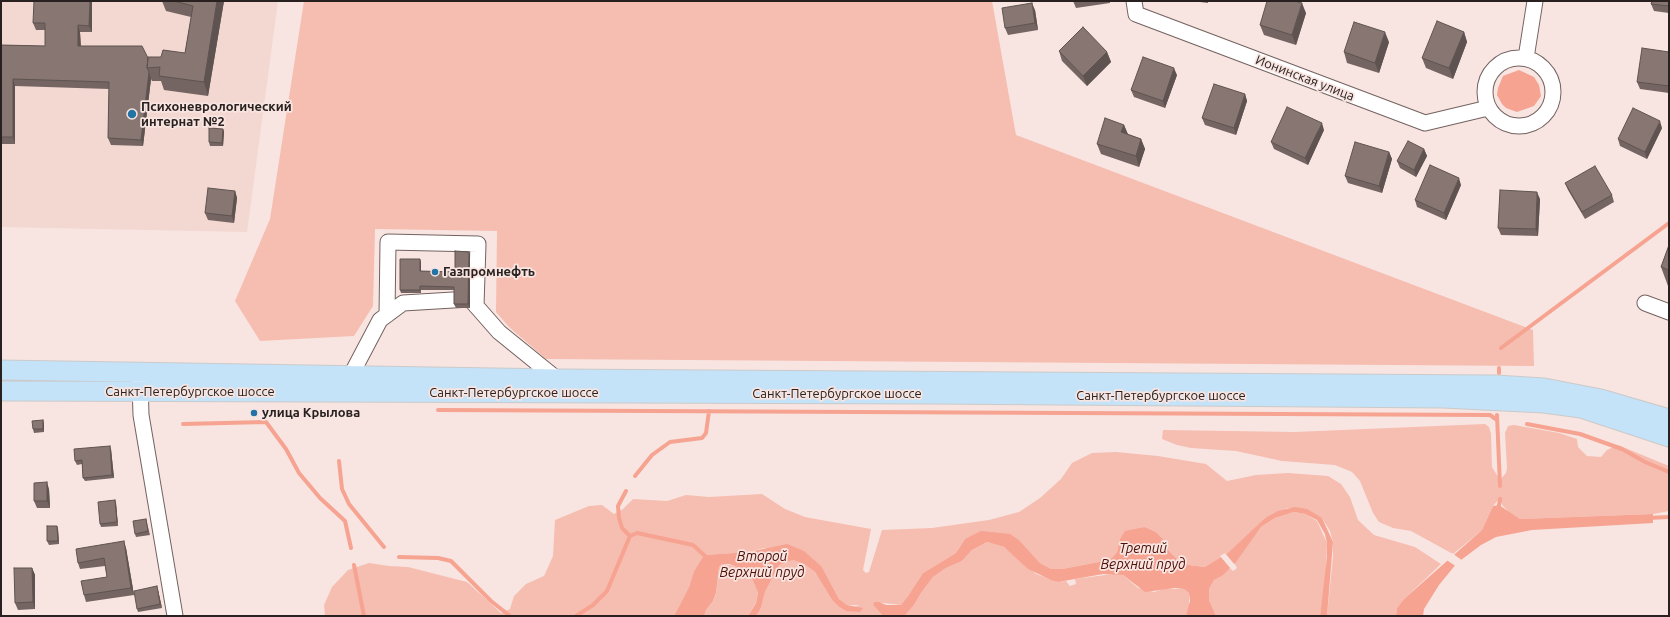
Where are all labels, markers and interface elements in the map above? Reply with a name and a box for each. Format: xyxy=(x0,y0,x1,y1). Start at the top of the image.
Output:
street label: Ионинская улица xyxy=(1253,52,1357,104)
place label: Психоневрологический интернат №2 xyxy=(141,99,292,130)
marker: Психоневрологический интернат №2 xyxy=(126,108,138,120)
place label: Газпромнефть xyxy=(443,264,535,280)
marker: Газпромнефть xyxy=(430,267,440,277)
street label: Санкт-Петербургское шоссе xyxy=(105,384,275,400)
street label: Санкт-Петербургское шоссе xyxy=(429,385,599,401)
street label: Санкт-Петербургское шоссе xyxy=(752,386,922,402)
street label: Санкт-Петербургское шоссе xyxy=(1076,388,1246,404)
place label: улица Крылова xyxy=(262,405,360,421)
marker: улица Крылова xyxy=(249,408,259,418)
water label: Третий Верхний пруд xyxy=(1100,540,1186,572)
water label: Второй Верхний пруд xyxy=(719,548,805,580)

